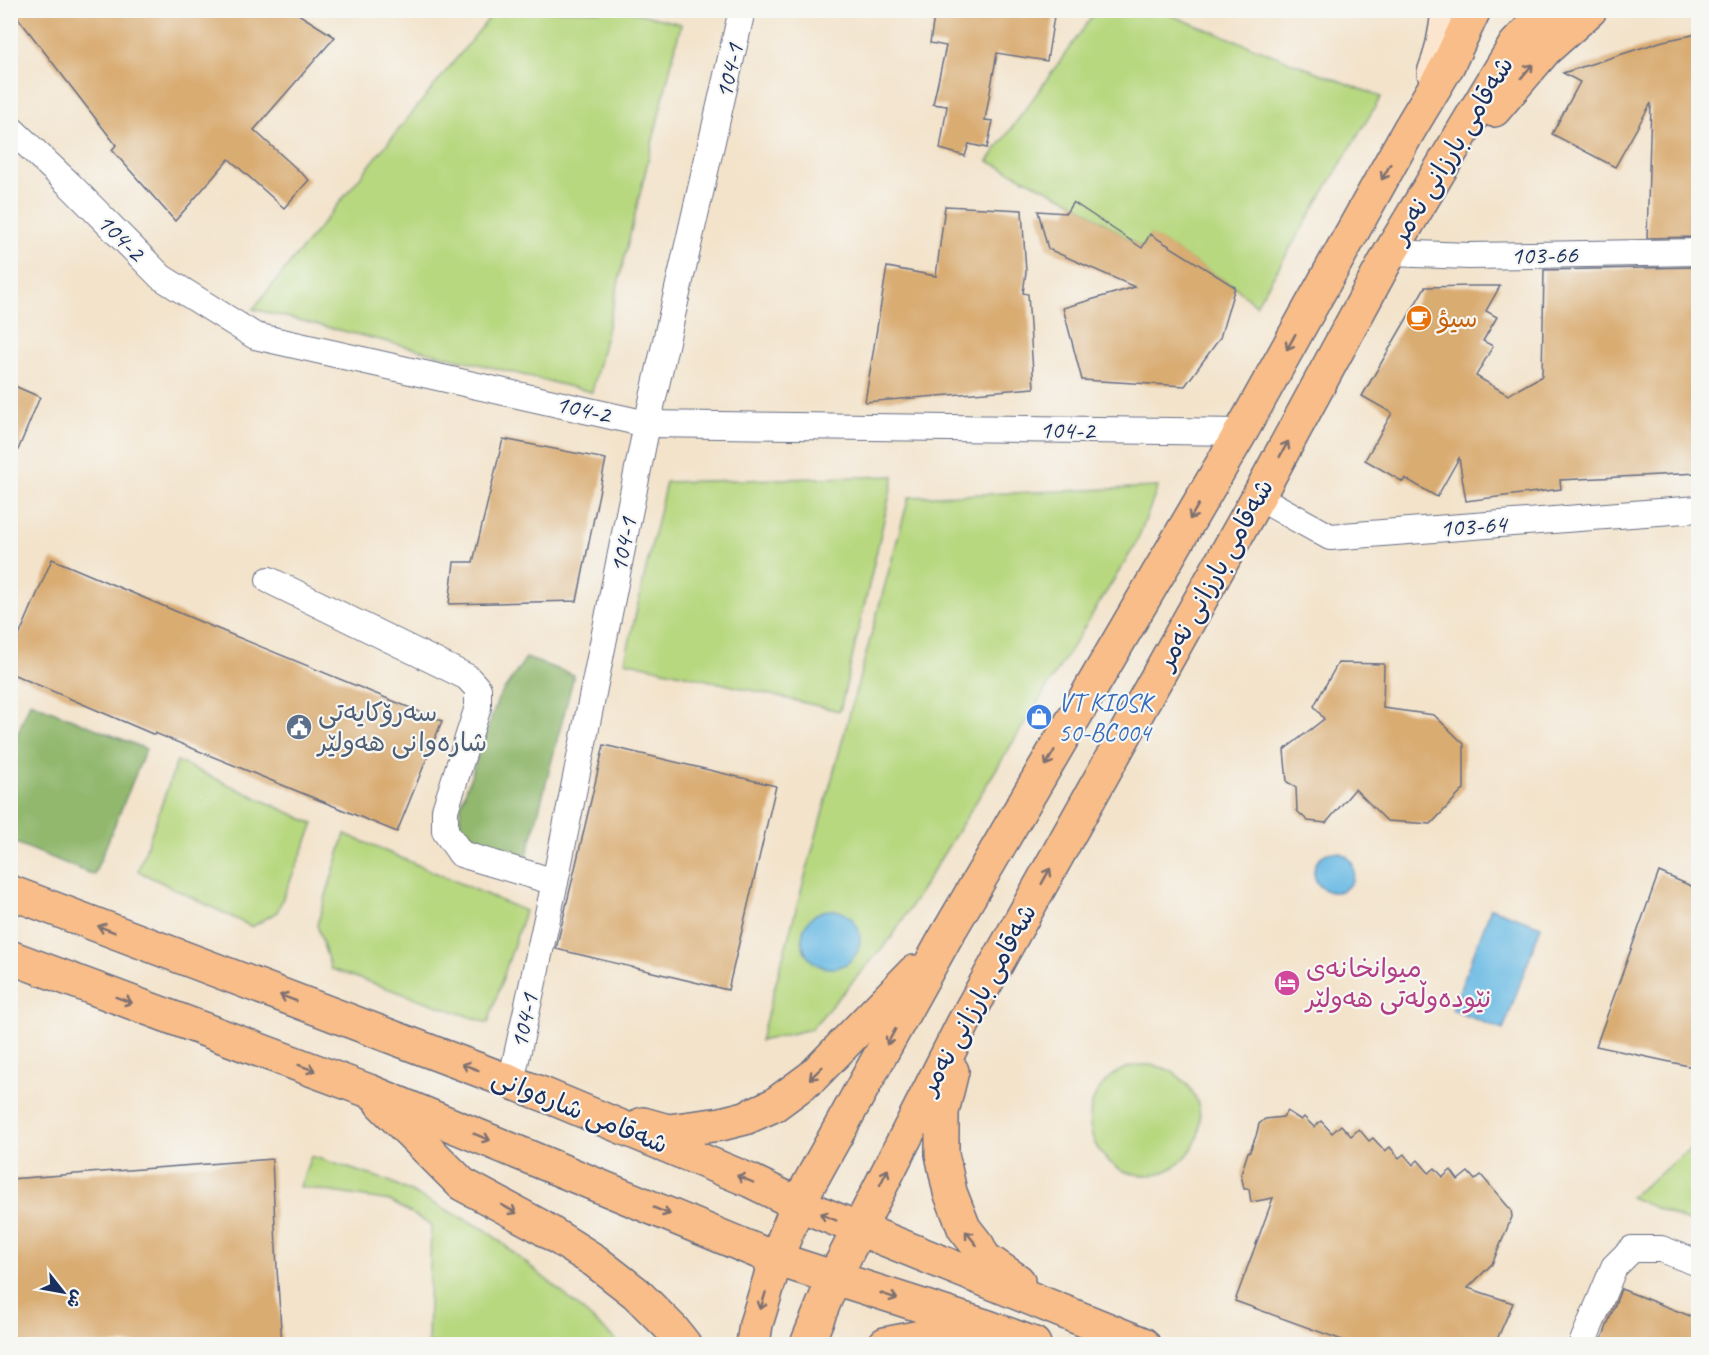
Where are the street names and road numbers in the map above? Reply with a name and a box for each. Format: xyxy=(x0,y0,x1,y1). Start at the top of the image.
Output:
street label: 104-1 xyxy=(707,39,752,102)
street label: شەقامی بارزانی نەمر xyxy=(1382,50,1521,251)
street label: 104-2 xyxy=(90,206,154,270)
street label: 103-66 xyxy=(1510,238,1579,272)
street label: 104-2 xyxy=(552,387,616,432)
street label: 104-2 xyxy=(1039,413,1097,447)
street label: شەقامی بارزانی نەمر xyxy=(1148,473,1281,677)
street label: 103-64 xyxy=(1438,507,1510,545)
street label: 104-1 xyxy=(602,513,645,575)
street label: شەقامی بارزانی نەمر xyxy=(911,898,1044,1102)
street label: 104-1 xyxy=(502,989,546,1051)
street label: شەقامی شارەوانی xyxy=(487,1061,673,1161)

